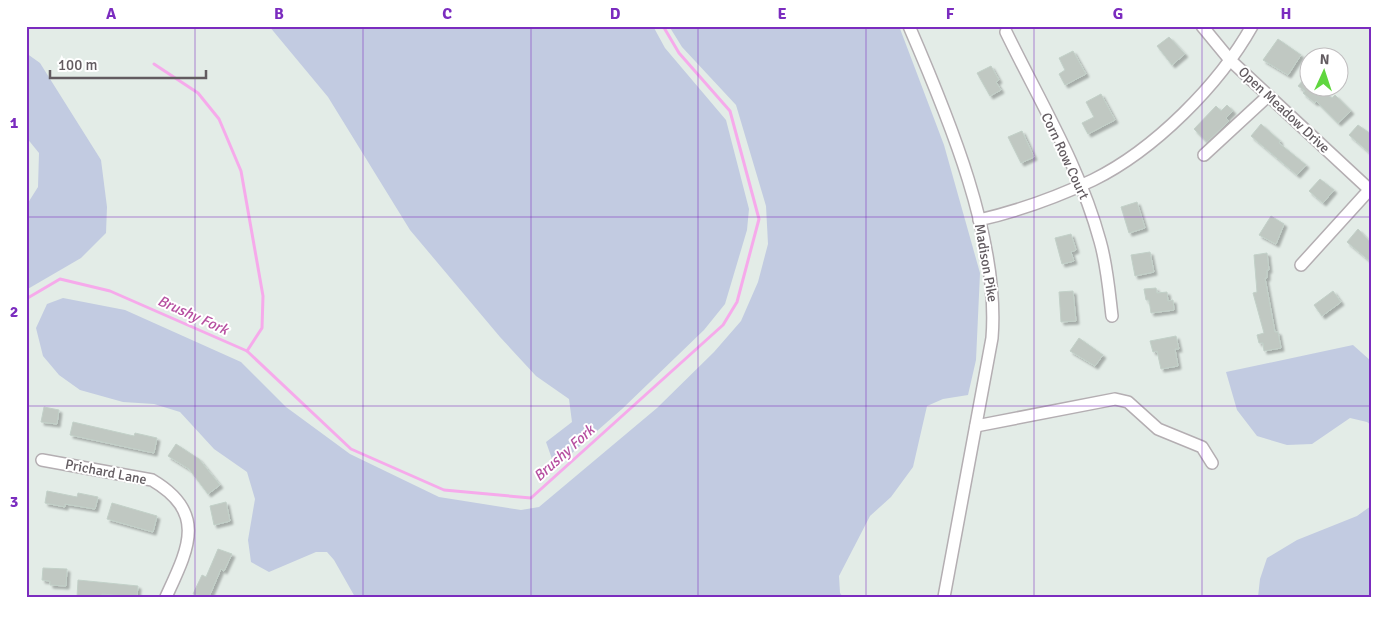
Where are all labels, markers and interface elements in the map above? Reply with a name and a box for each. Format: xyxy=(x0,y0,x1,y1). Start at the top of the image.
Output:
text: A xyxy=(106,4,117,24)
text: B xyxy=(274,4,284,24)
text: C xyxy=(442,4,452,24)
text: D xyxy=(610,4,621,24)
text: E xyxy=(777,4,787,24)
text: F xyxy=(946,4,955,24)
text: G xyxy=(1113,4,1123,24)
text: H xyxy=(1281,4,1291,24)
scale bar xyxy=(50,48,206,80)
north arrow xyxy=(1300,48,1350,98)
text: N xyxy=(1319,51,1330,68)
text: 100 m xyxy=(58,56,98,74)
street label: Open Meadow Drive xyxy=(1235,63,1333,157)
street label: Corn Row Court xyxy=(1037,110,1093,202)
text: 1 xyxy=(10,113,19,133)
street label: Madison Pike xyxy=(971,223,1001,303)
water label: Brushy Fork xyxy=(155,291,233,339)
text: 2 xyxy=(10,302,18,322)
water label: Brushy Fork xyxy=(530,420,599,485)
street label: Prichard Lane xyxy=(64,456,148,488)
text: 3 xyxy=(10,492,18,512)

